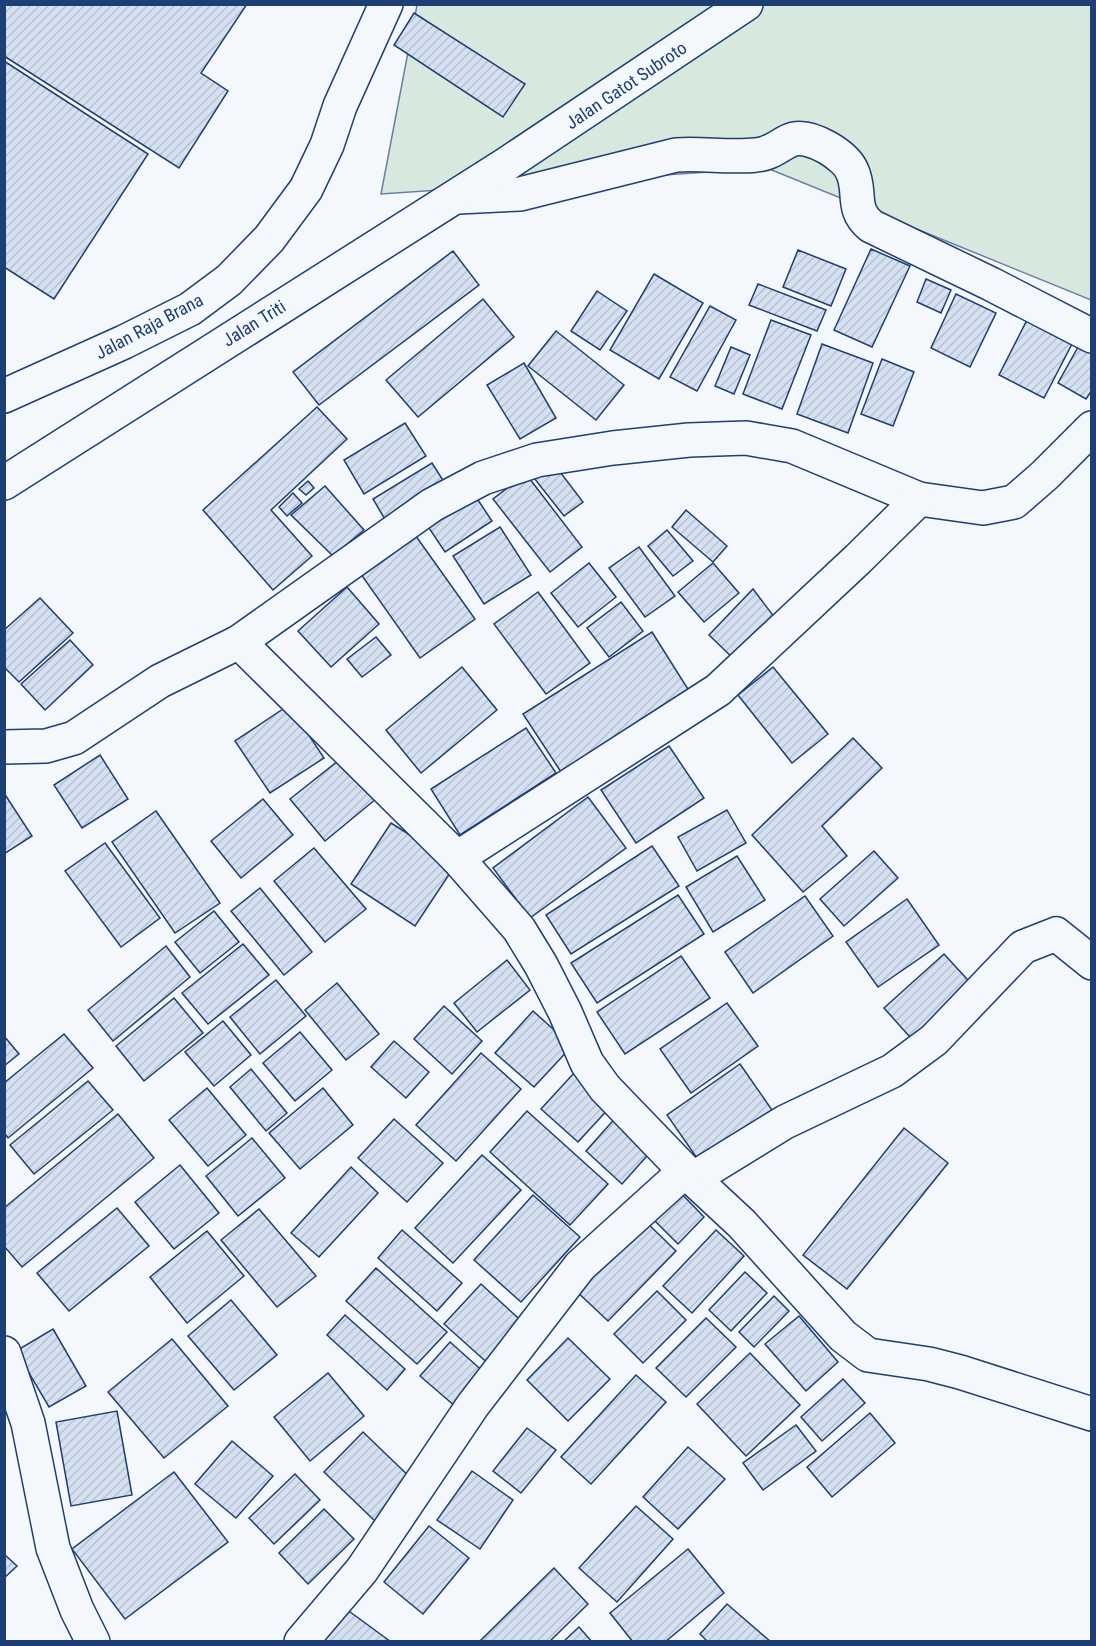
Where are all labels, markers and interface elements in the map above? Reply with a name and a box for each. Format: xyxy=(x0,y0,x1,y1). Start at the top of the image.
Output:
street label: Jalan Gatot Subroto xyxy=(562,37,690,133)
street label: Jalan Raja Brana xyxy=(92,289,206,363)
street label: Jalan Triti xyxy=(219,295,289,351)

